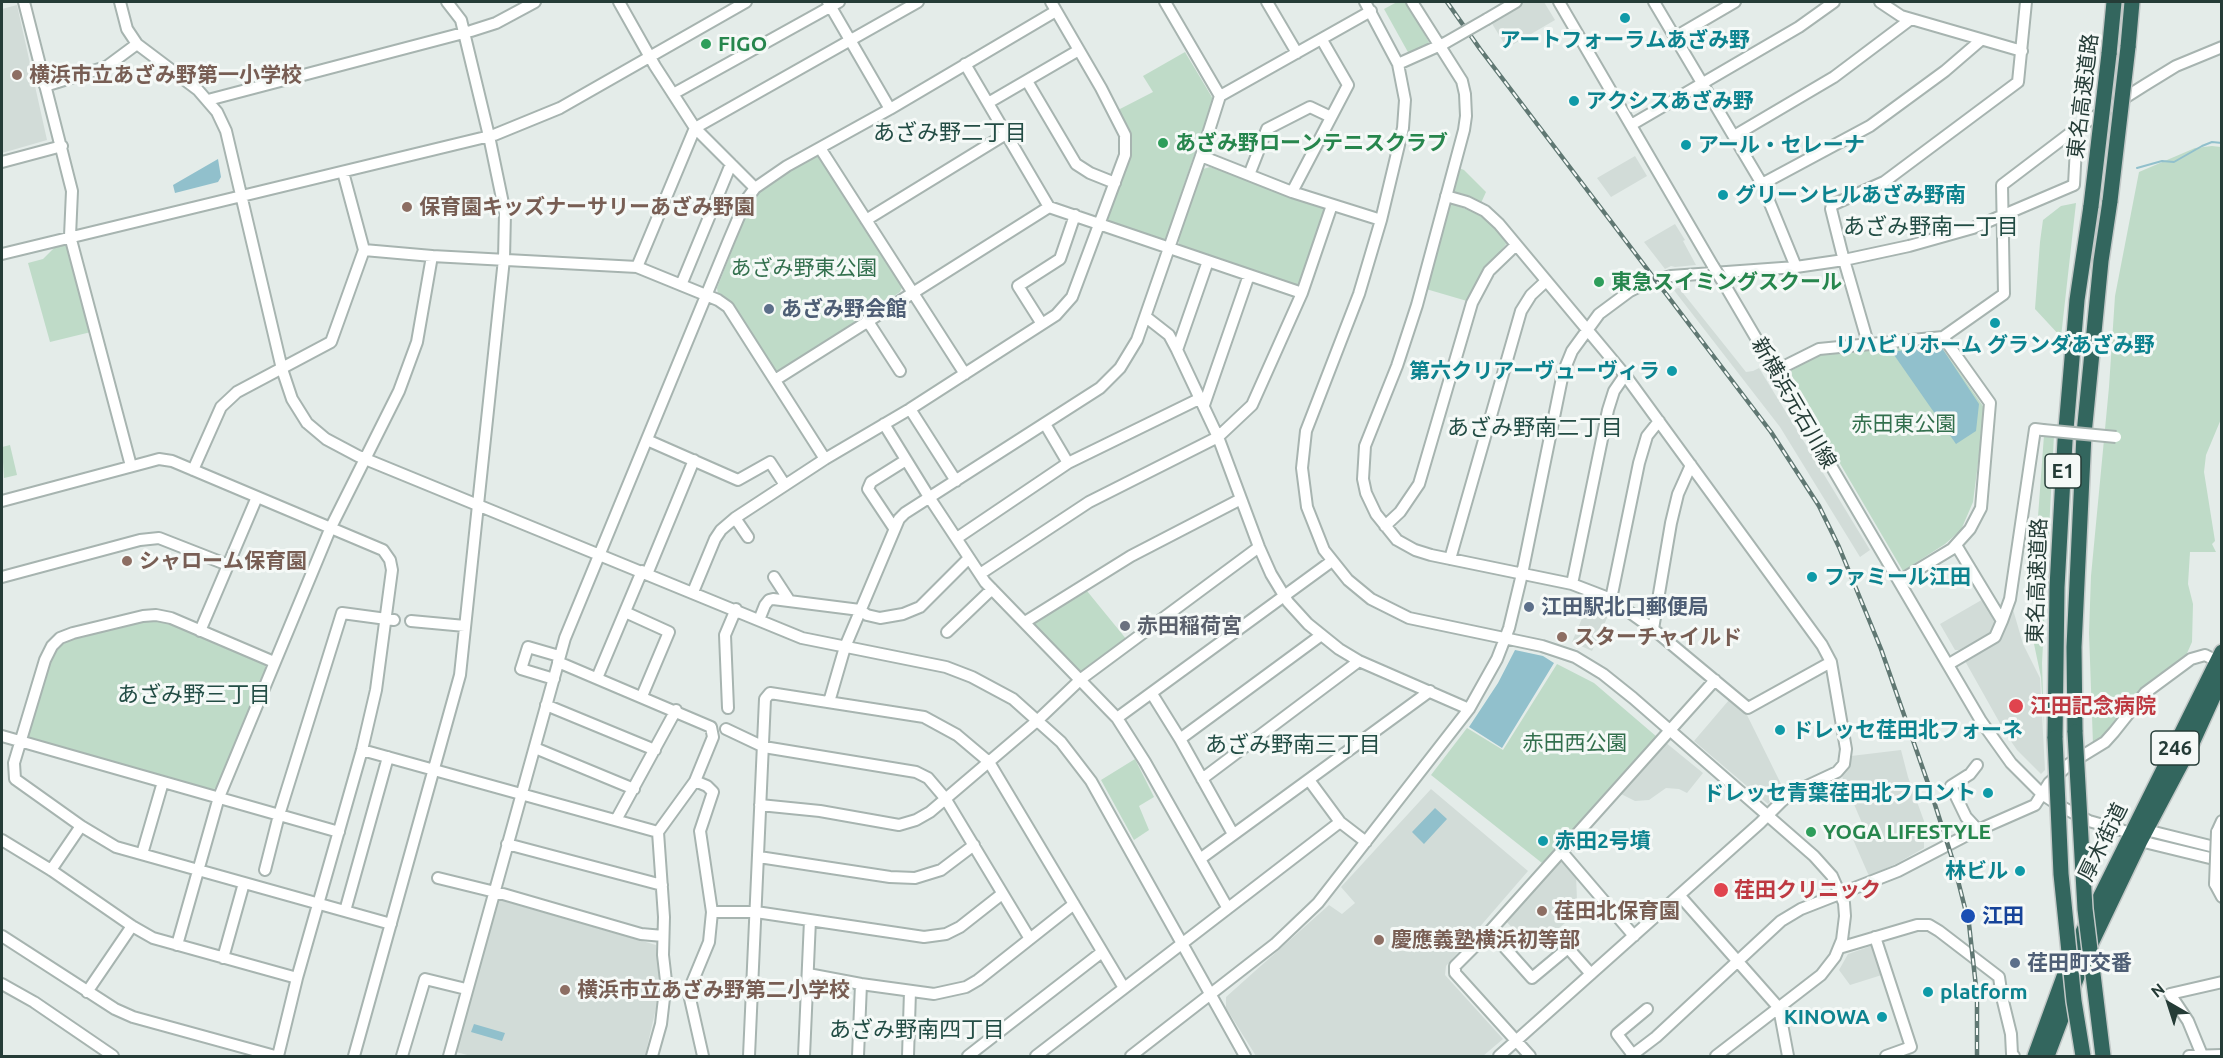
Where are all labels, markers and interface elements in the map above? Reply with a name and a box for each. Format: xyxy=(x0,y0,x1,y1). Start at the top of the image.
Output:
marker: アートフォーラムあざみ野 xyxy=(1618,11,1632,25)
place label: アートフォーラムあざみ野 xyxy=(1500,27,1750,53)
place label: FIGO xyxy=(718,31,767,57)
street label: 東名高速道路 xyxy=(2063,32,2103,160)
marker: FIGO xyxy=(699,37,713,51)
place label: 横浜市立あざみ野第一小学校 xyxy=(29,62,302,88)
marker: 横浜市立あざみ野第一小学校 xyxy=(10,68,24,82)
place label: アクシスあざみ野 xyxy=(1586,88,1754,114)
marker: アクシスあざみ野 xyxy=(1567,94,1581,108)
district label: あざみ野二丁目 xyxy=(873,120,1027,146)
place label: あざみ野ローンテニスクラブ xyxy=(1175,130,1448,156)
place label: アール・セレーナ xyxy=(1698,132,1865,158)
marker: あざみ野ローンテニスクラブ xyxy=(1156,136,1170,150)
marker: アール・セレーナ xyxy=(1679,138,1693,152)
place label: グリーンヒルあざみ野南 xyxy=(1735,182,1966,208)
marker: グリーンヒルあざみ野南 xyxy=(1716,188,1730,202)
place label: 保育園キッズナーサリーあざみ野園 xyxy=(419,194,755,220)
marker: 保育園キッズナーサリーあざみ野園 xyxy=(400,200,414,214)
district label: あざみ野南一丁目 xyxy=(1843,214,2019,240)
park label: あざみ野東公園 xyxy=(731,255,877,281)
place label: 東急スイミングスクール xyxy=(1611,269,1842,295)
marker: 東急スイミングスクール xyxy=(1592,275,1606,289)
place label: あざみ野会館 xyxy=(781,296,907,322)
marker: あざみ野会館 xyxy=(762,302,776,316)
marker: リハビリホーム グランダあざみ野 xyxy=(1988,316,2002,330)
place label: リハビリホーム グランダあざみ野 xyxy=(1835,332,2155,358)
street label: 新横浜元石川線 xyxy=(1746,333,1842,473)
place label: 第六クリアーヴューヴィラ xyxy=(1409,358,1660,384)
marker: 第六クリアーヴューヴィラ xyxy=(1665,364,1679,378)
park label: 赤田東公園 xyxy=(1852,411,1956,437)
district label: あざみ野南二丁目 xyxy=(1447,415,1623,441)
road number: E1 xyxy=(2045,454,2081,488)
street label: 東名高速道路 xyxy=(2022,518,2052,644)
place label: シャローム保育園 xyxy=(139,548,307,574)
marker: シャローム保育園 xyxy=(120,554,134,568)
place label: ファミール江田 xyxy=(1824,564,1971,590)
marker: ファミール江田 xyxy=(1805,570,1819,584)
place label: 江田駅北口郵便局 xyxy=(1541,594,1709,620)
marker: 江田駅北口郵便局 xyxy=(1522,600,1536,614)
place label: 赤田稲荷宮 xyxy=(1137,613,1242,639)
marker: 赤田稲荷宮 xyxy=(1118,619,1132,633)
place label: スターチャイルド xyxy=(1574,624,1742,650)
marker: スターチャイルド xyxy=(1555,630,1569,644)
district label: あざみ野三丁目 xyxy=(117,682,271,708)
place label: 江田記念病院 xyxy=(2030,693,2156,719)
marker: 江田記念病院 xyxy=(2007,697,2025,715)
place label: ドレッセ荏田北フォーネ xyxy=(1792,717,2023,743)
marker: ドレッセ荏田北フォーネ xyxy=(1773,723,1787,737)
park label: 赤田西公園 xyxy=(1523,730,1627,756)
road number: 246 xyxy=(2151,731,2199,765)
district label: あざみ野南三丁目 xyxy=(1205,732,1381,758)
place label: ドレッセ青葉荏田北フロント xyxy=(1703,780,1976,806)
marker: ドレッセ青葉荏田北フロント xyxy=(1981,786,1995,800)
street label: 厚木街道 xyxy=(2073,799,2133,885)
place label: YOGA LIFESTYLE xyxy=(1823,819,1991,845)
marker: YOGA LIFESTYLE xyxy=(1804,825,1818,839)
place label: 赤田2号墳 xyxy=(1555,828,1651,854)
marker: 赤田2号墳 xyxy=(1536,834,1550,848)
place label: 林ビル xyxy=(1945,858,2008,884)
marker: 林ビル xyxy=(2013,864,2027,878)
place label: 荏田クリニック xyxy=(1734,877,1881,903)
marker: 荏田クリニック xyxy=(1712,881,1730,899)
place label: 荏田北保育園 xyxy=(1554,898,1680,924)
place label: 江田 xyxy=(1982,903,2024,929)
marker: 荏田北保育園 xyxy=(1535,904,1549,918)
marker: 江田 xyxy=(1959,907,1977,925)
place label: 慶應義塾横浜初等部 xyxy=(1391,927,1580,953)
marker: 慶應義塾横浜初等部 xyxy=(1372,933,1386,947)
place label: 荏田町交番 xyxy=(2027,950,2132,976)
marker: 荏田町交番 xyxy=(2008,956,2022,970)
north arrow xyxy=(2139,974,2199,1034)
place label: 横浜市立あざみ野第二小学校 xyxy=(577,977,850,1003)
place label: platform xyxy=(1940,979,2028,1005)
text: N xyxy=(2147,979,2168,1001)
marker: 横浜市立あざみ野第二小学校 xyxy=(558,983,572,997)
marker: platform xyxy=(1921,985,1935,999)
place label: KINOWA xyxy=(1784,1004,1870,1030)
marker: KINOWA xyxy=(1875,1010,1889,1024)
district label: あざみ野南四丁目 xyxy=(829,1017,1005,1043)

